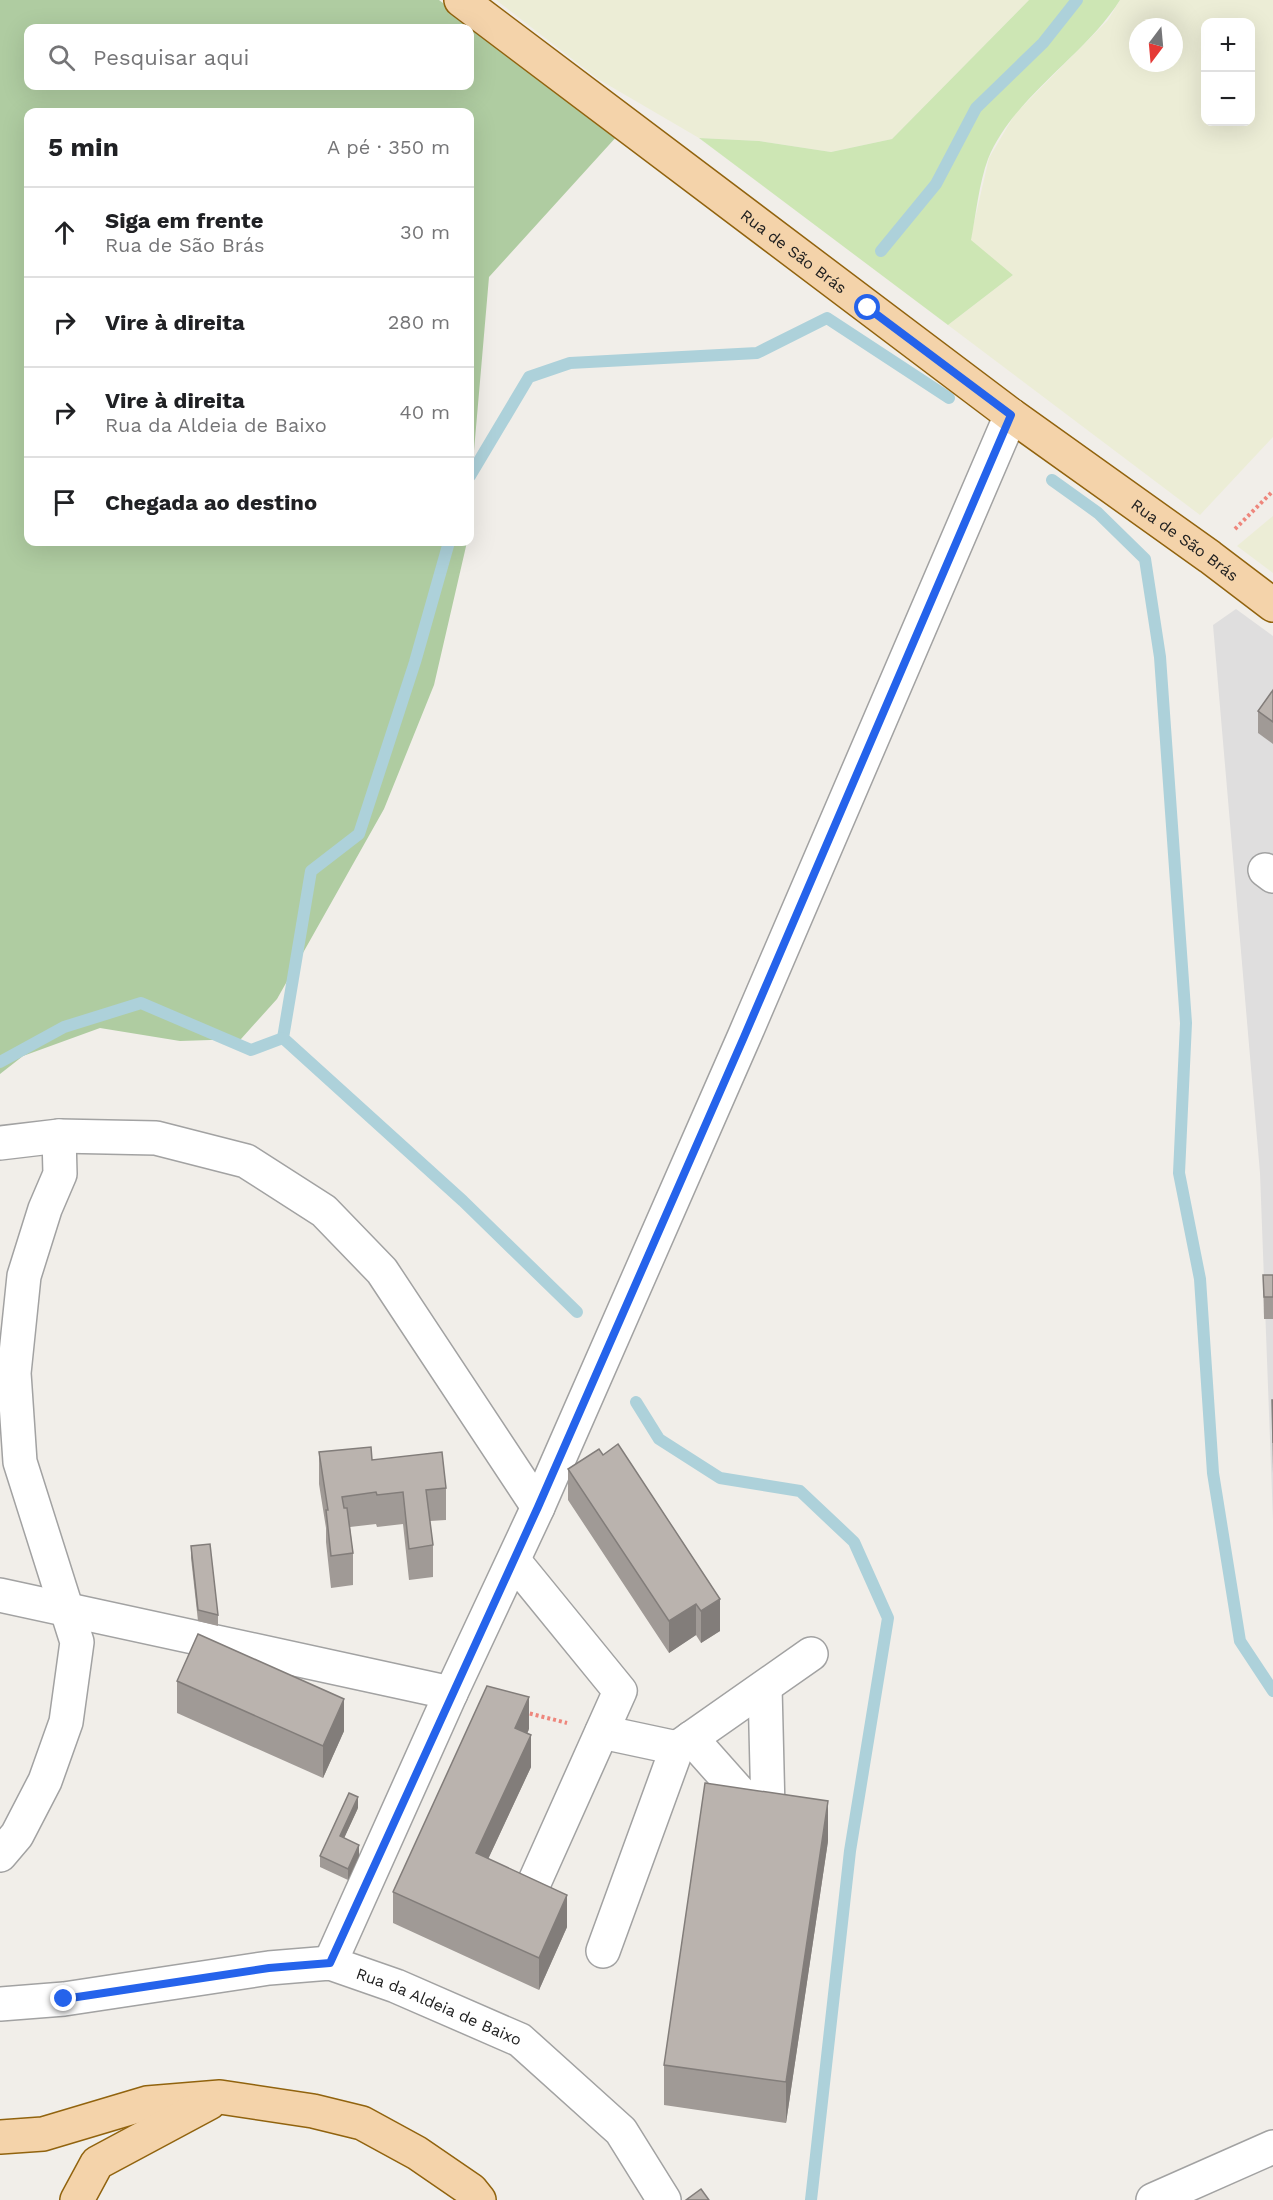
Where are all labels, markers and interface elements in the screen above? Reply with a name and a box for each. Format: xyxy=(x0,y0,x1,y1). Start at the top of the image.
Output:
north arrow xyxy=(1129,18,1183,72)
map controls xyxy=(1201,18,1255,126)
button: + xyxy=(1201,18,1255,72)
search box xyxy=(24,24,474,90)
icon: search xyxy=(45,41,78,74)
text: Pesquisar aqui xyxy=(93,45,249,70)
button: − xyxy=(1201,72,1255,126)
text: 5 min xyxy=(48,132,119,162)
text: A pé · 350 m xyxy=(327,135,450,159)
street label: Rua de São Brás xyxy=(737,206,850,298)
text: Siga em frente xyxy=(105,208,263,233)
icon: ahead xyxy=(48,216,81,249)
text: 30 m xyxy=(400,220,450,244)
text: Rua de São Brás xyxy=(105,233,265,257)
route start xyxy=(854,294,880,320)
icon: right xyxy=(48,306,81,339)
text: Vire à direita xyxy=(105,310,245,335)
text: 280 m xyxy=(388,310,450,334)
text: Vire à direita xyxy=(105,388,245,413)
icon: right xyxy=(48,396,81,429)
text: 40 m xyxy=(399,400,450,424)
text: Rua da Aldeia de Baixo xyxy=(105,413,327,437)
icon: arrive xyxy=(48,486,81,519)
text: Chegada ao destino xyxy=(105,490,317,515)
street label: Rua de São Brás xyxy=(1127,495,1242,585)
street label: Rua da Aldeia de Baixo xyxy=(354,1964,524,2050)
route end xyxy=(50,1985,76,2011)

